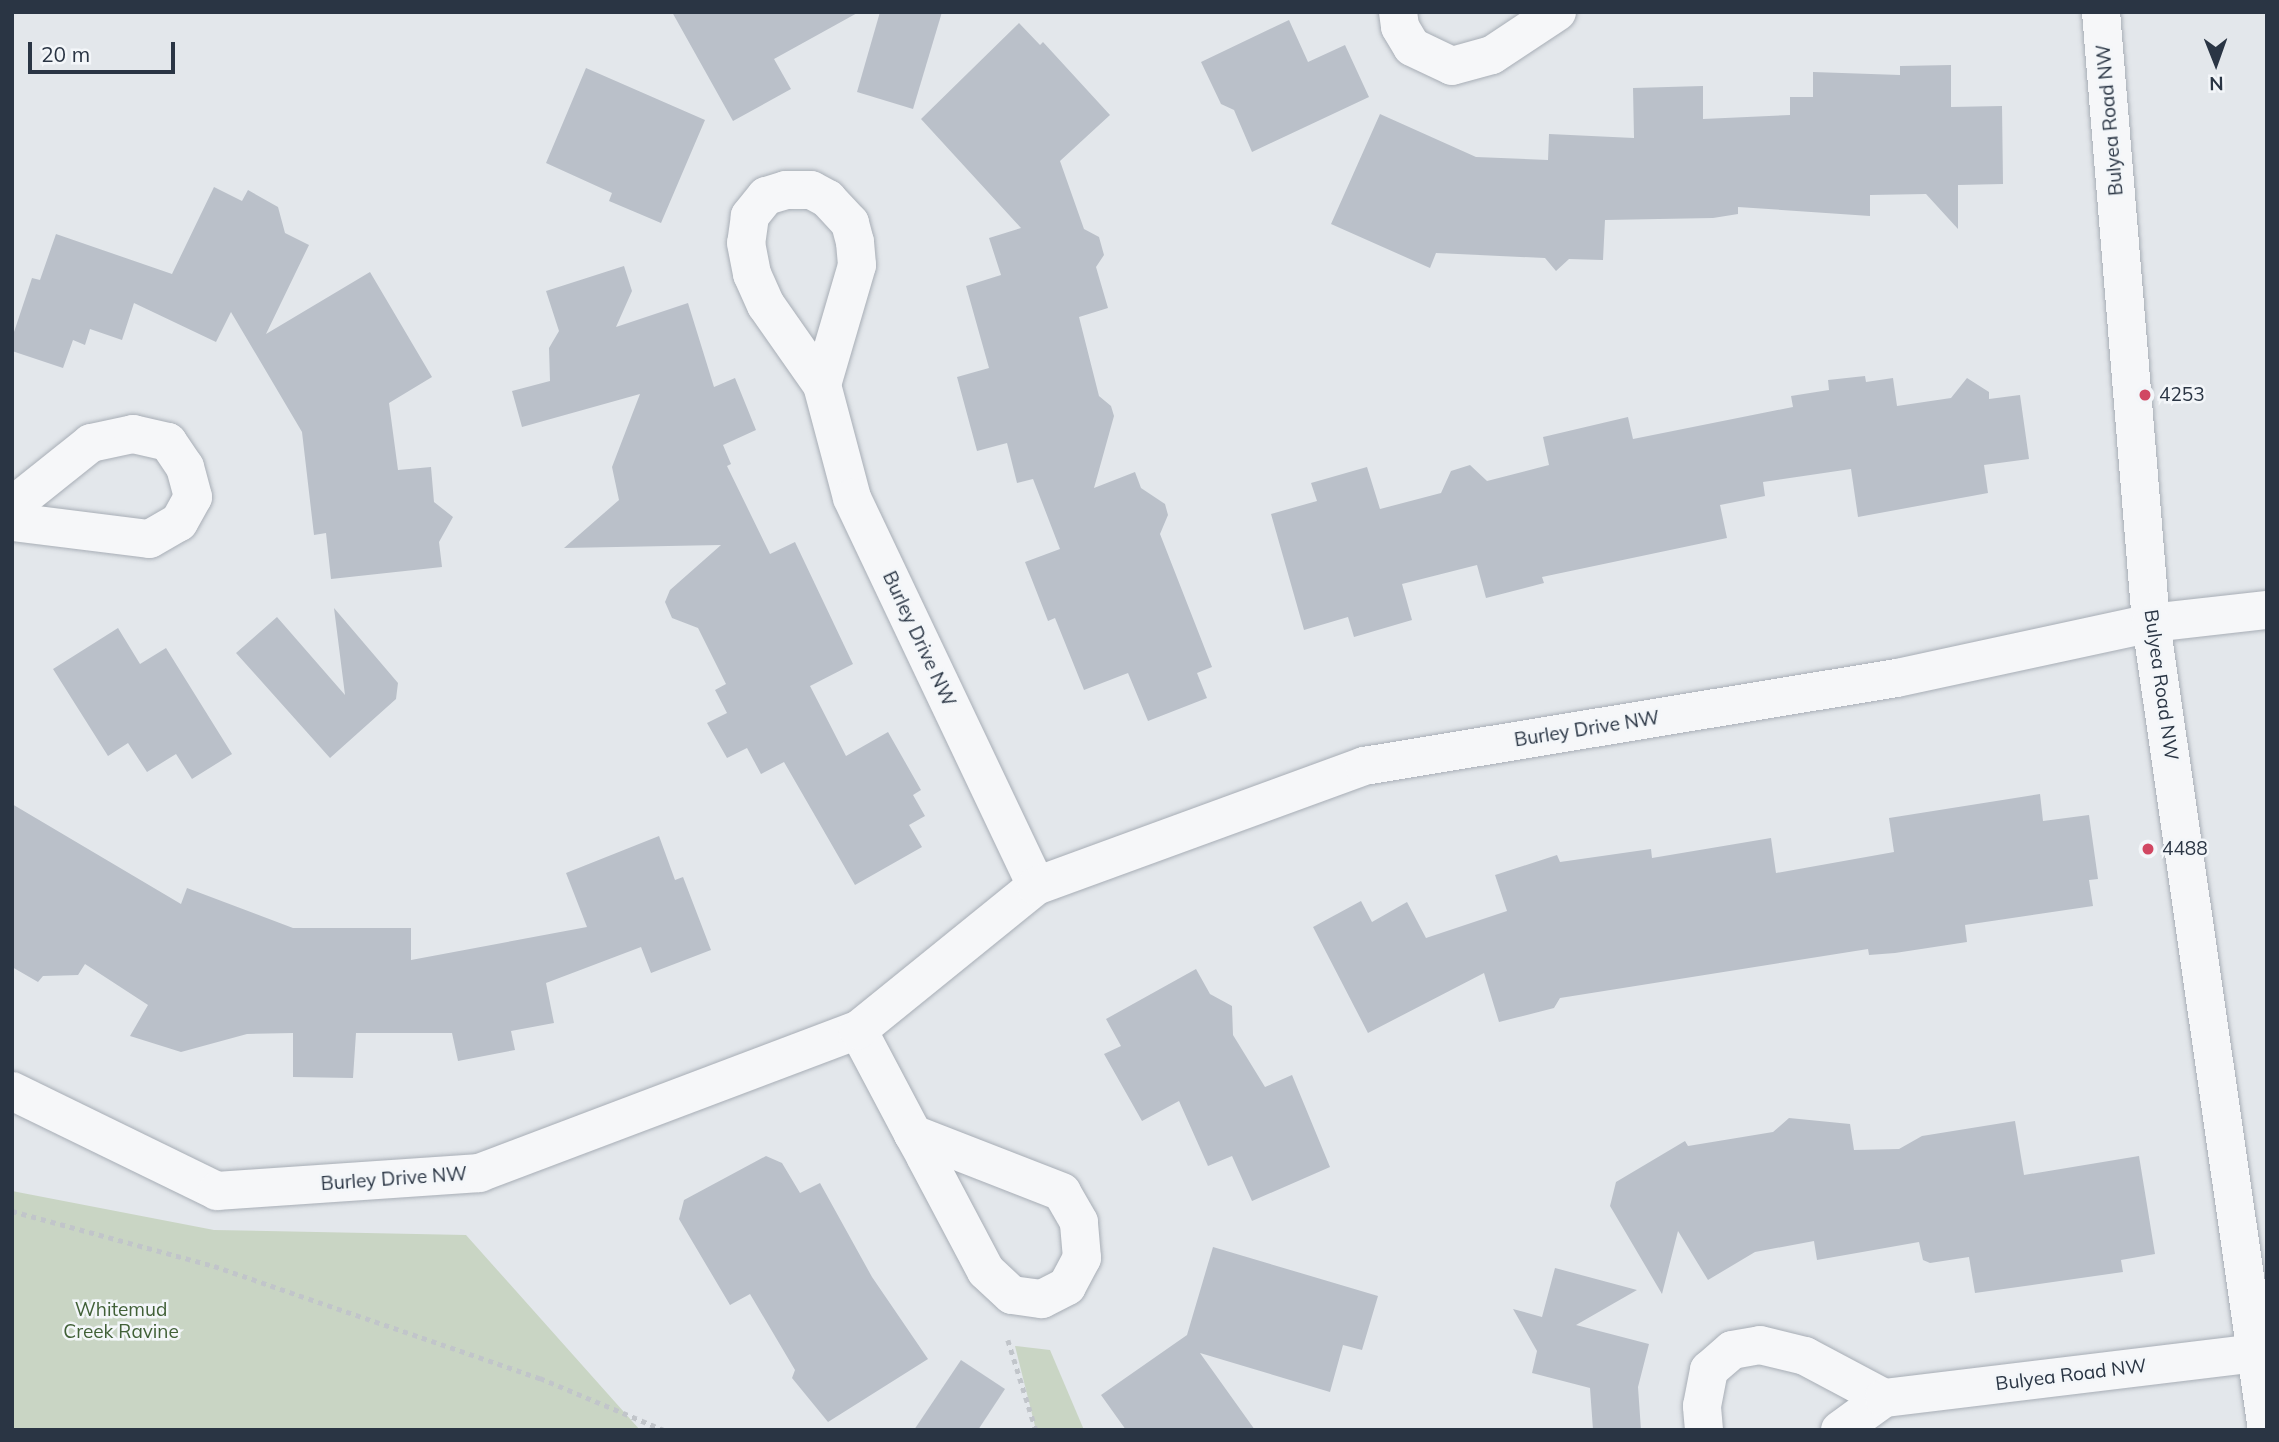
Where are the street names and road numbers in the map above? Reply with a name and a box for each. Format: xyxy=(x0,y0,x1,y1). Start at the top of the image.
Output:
street label: Bulyea Road NW xyxy=(2092,43,2128,197)
street label: Burley Drive NW xyxy=(878,568,960,710)
street label: Bulyea Road NW xyxy=(2139,608,2183,762)
street label: Burley Drive NW xyxy=(1513,706,1661,752)
street label: Burley Drive NW xyxy=(320,1163,468,1195)
street label: Bulyea Road NW xyxy=(1994,1354,2148,1396)

